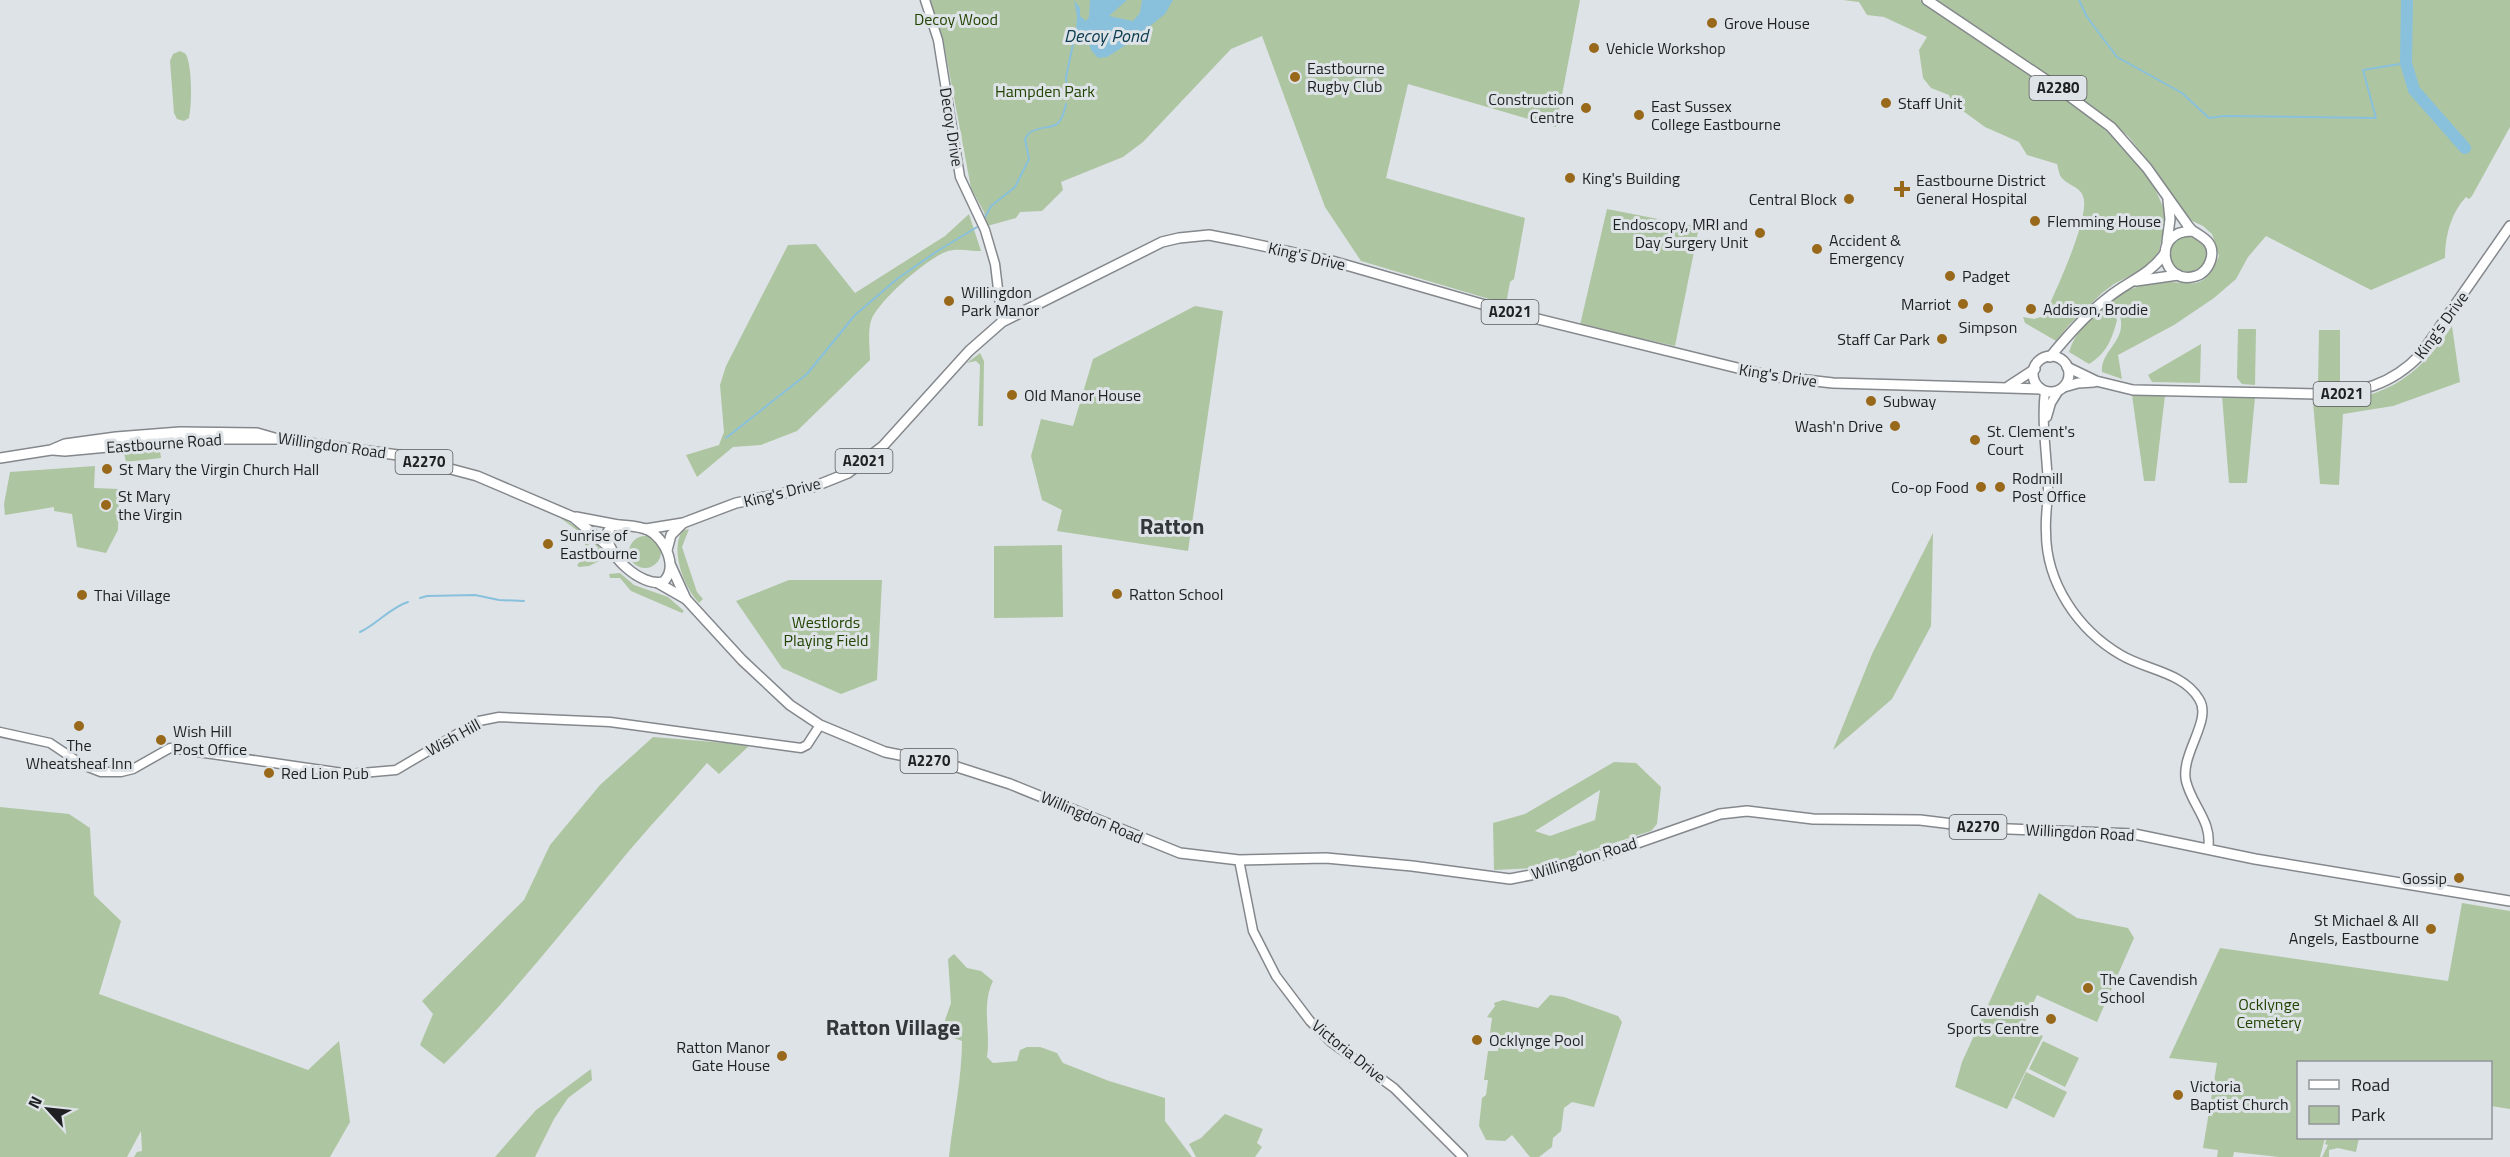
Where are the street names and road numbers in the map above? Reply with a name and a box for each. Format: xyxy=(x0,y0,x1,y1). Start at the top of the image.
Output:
road number: A2280 xyxy=(2030,76,2086,100)
street label: Decoy Drive xyxy=(934,86,970,168)
street label: King's Drive xyxy=(1266,235,1348,277)
street label: King's Drive xyxy=(2408,286,2474,364)
road number: A2021 xyxy=(1482,300,1538,324)
street label: King's Drive xyxy=(1737,357,1819,393)
road number: A2021 xyxy=(2314,382,2370,406)
street label: Willingdon Road xyxy=(276,426,388,464)
street label: Eastbourne Road xyxy=(105,427,223,459)
road number: A2021 xyxy=(836,449,892,473)
road number: A2270 xyxy=(396,450,452,474)
street label: King's Drive xyxy=(741,471,823,513)
street label: Wish Hill xyxy=(421,712,485,762)
road number: A2270 xyxy=(900,749,958,773)
street label: Willingdon Road xyxy=(1037,785,1147,849)
road number: A2270 xyxy=(1950,815,2006,839)
street label: Willingdon Road xyxy=(2025,817,2135,847)
street label: Willingdon Road xyxy=(1528,831,1640,885)
street label: Victoria Drive xyxy=(1307,1014,1391,1088)

